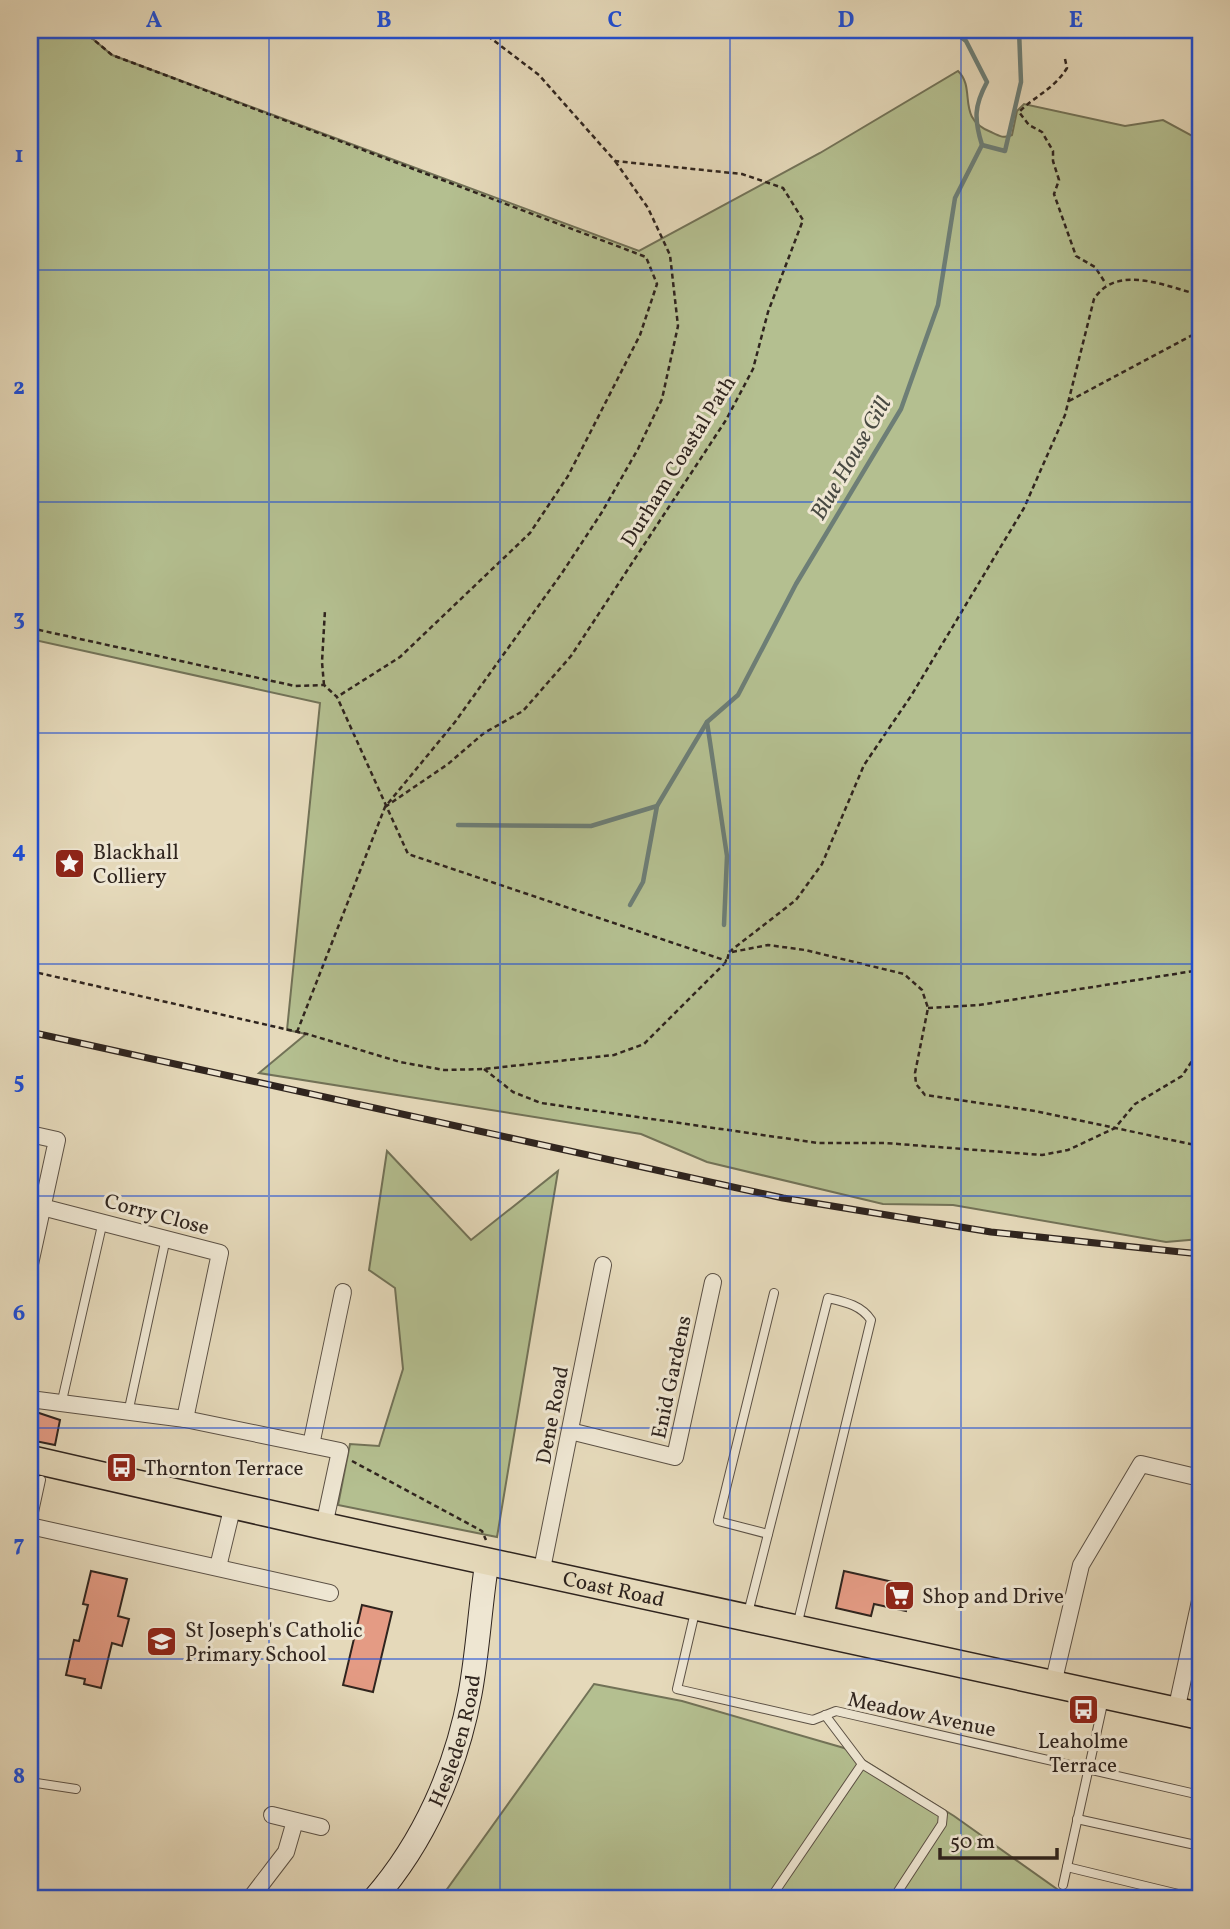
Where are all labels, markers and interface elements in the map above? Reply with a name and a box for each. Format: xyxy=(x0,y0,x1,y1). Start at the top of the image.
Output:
text: A xyxy=(146,5,162,37)
text: B xyxy=(376,5,392,37)
text: C xyxy=(608,5,622,37)
text: D xyxy=(838,5,855,37)
text: E xyxy=(1069,5,1083,37)
text: 1 xyxy=(14,140,24,172)
street label: Durham Coastal Path xyxy=(615,371,744,553)
text: 2 xyxy=(13,372,25,404)
water label: Blue House Gill xyxy=(803,391,900,527)
text: 3 xyxy=(13,603,25,635)
text: 4 xyxy=(12,835,26,867)
place label: Blackhall Colliery xyxy=(93,839,179,892)
place icon: Blackhall Colliery xyxy=(53,847,87,881)
text: 5 xyxy=(13,1066,25,1098)
street label: Corry Close xyxy=(101,1188,212,1243)
text: 6 xyxy=(13,1298,25,1330)
street label: Enid Gardens xyxy=(645,1313,700,1442)
street label: Dene Road xyxy=(530,1364,577,1467)
bus stop icon: Thornton Terrace xyxy=(104,1451,138,1485)
place label: Thornton Terrace xyxy=(144,1455,304,1484)
text: 7 xyxy=(14,1529,25,1561)
street label: Coast Road xyxy=(560,1565,667,1615)
supermarket icon: Shop and Drive xyxy=(882,1579,916,1613)
place label: Shop and Drive xyxy=(922,1583,1064,1612)
place label: St Joseph's Catholic Primary School xyxy=(185,1617,363,1670)
school or university icon: St Joseph's Catholic Primary School xyxy=(145,1625,179,1659)
street label: Hesleden Road xyxy=(423,1673,489,1812)
street label: Meadow Avenue xyxy=(845,1686,999,1745)
bus stop icon: Leaholme Terrace xyxy=(1066,1692,1100,1726)
place label: Leaholme Terrace xyxy=(1038,1728,1128,1781)
text: 8 xyxy=(13,1761,25,1793)
scale bar xyxy=(940,1817,1057,1861)
text: 50 m xyxy=(950,1828,995,1857)

